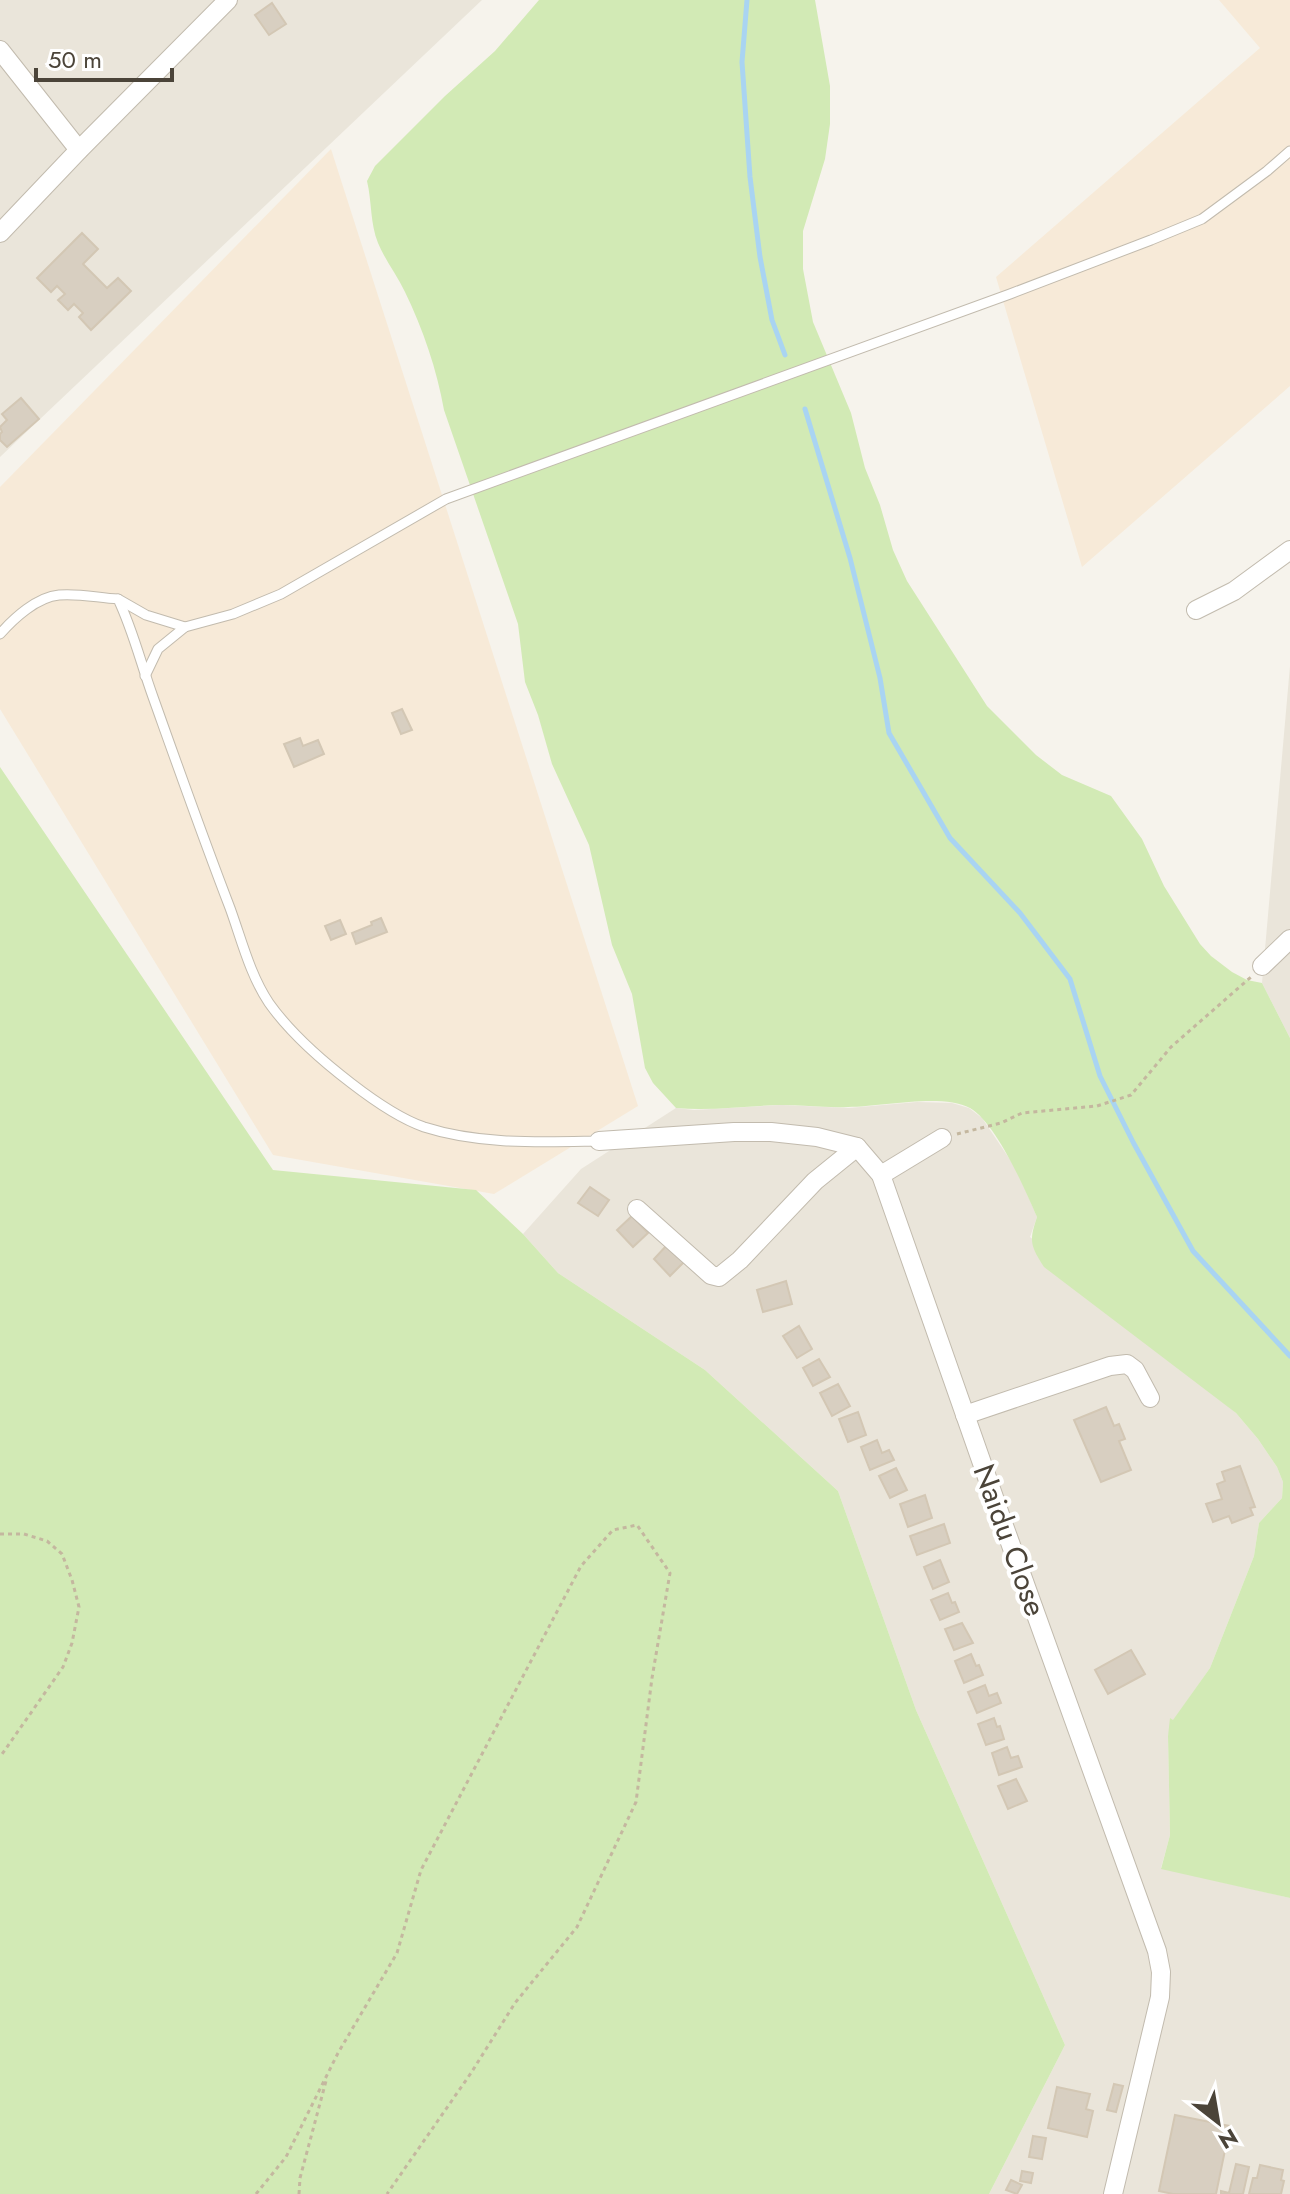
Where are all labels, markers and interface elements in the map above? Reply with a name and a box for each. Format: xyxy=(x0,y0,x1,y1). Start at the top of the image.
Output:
scale bar xyxy=(36,32,172,82)
text: 50 m xyxy=(48,42,102,77)
street label: Naidu Close xyxy=(963,1458,1057,1622)
north arrow xyxy=(1178,2082,1258,2162)
text: N xyxy=(1213,2121,1244,2157)

